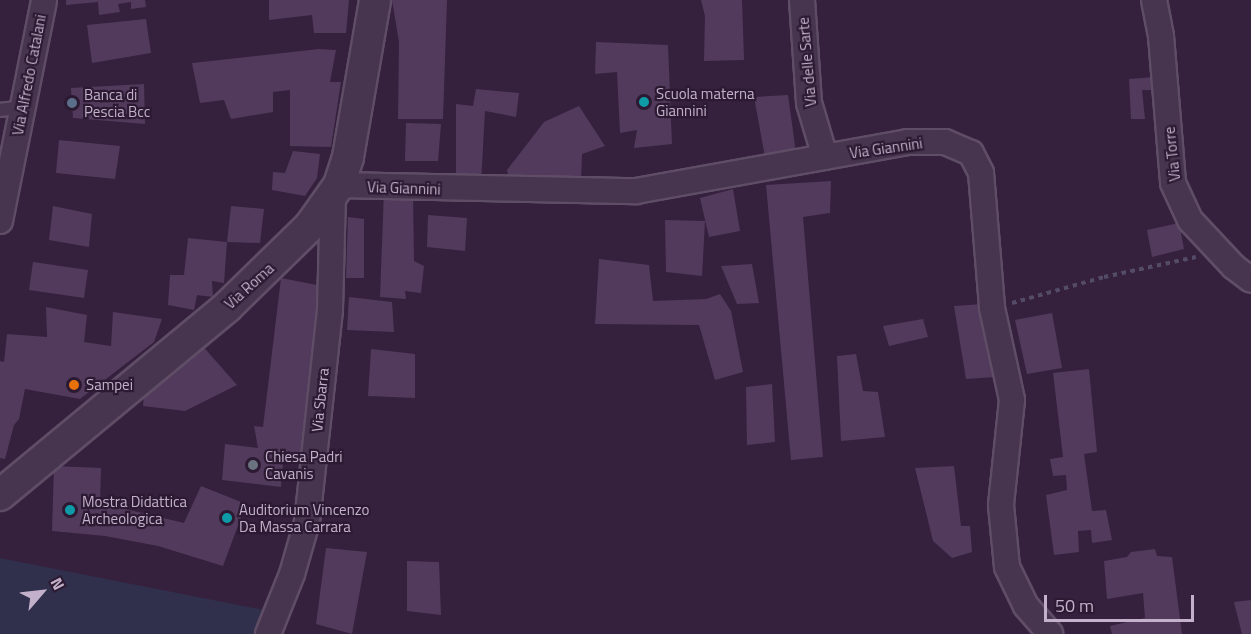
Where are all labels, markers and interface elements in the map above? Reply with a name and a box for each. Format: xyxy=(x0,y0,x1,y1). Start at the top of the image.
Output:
street label: Via Alfredo Catalani xyxy=(8,13,50,137)
street label: Via delle Sarte xyxy=(794,16,820,108)
place label: Scuola materna Giannini xyxy=(656,84,754,119)
place label: Banca di Pescia Bcc xyxy=(84,85,150,120)
marker: Scuola materna Giannini xyxy=(637,95,651,109)
marker: Banca di Pescia Bcc xyxy=(65,96,79,110)
street label: Via Torre xyxy=(1160,126,1184,182)
street label: Via Giannini xyxy=(848,134,924,162)
street label: Via Giannini xyxy=(367,178,441,198)
street label: Via Roma xyxy=(221,259,277,313)
street label: Via Sbarra xyxy=(308,367,332,433)
place label: Sampei xyxy=(86,376,133,394)
marker: Sampei xyxy=(67,378,81,392)
place label: Chiesa Padri Cavanis xyxy=(265,447,343,482)
marker: Chiesa Padri Cavanis xyxy=(246,458,260,472)
place label: Mostra Didattica Archeologica xyxy=(82,492,187,527)
place label: Auditorium Vincenzo Da Massa Carrara xyxy=(239,500,369,535)
marker: Mostra Didattica Archeologica xyxy=(63,503,77,517)
marker: Auditorium Vincenzo Da Massa Carrara xyxy=(220,511,234,525)
north arrow xyxy=(12,562,72,622)
text: N xyxy=(45,573,71,594)
scale bar xyxy=(1047,583,1197,621)
text: 50 m xyxy=(1055,592,1094,619)

